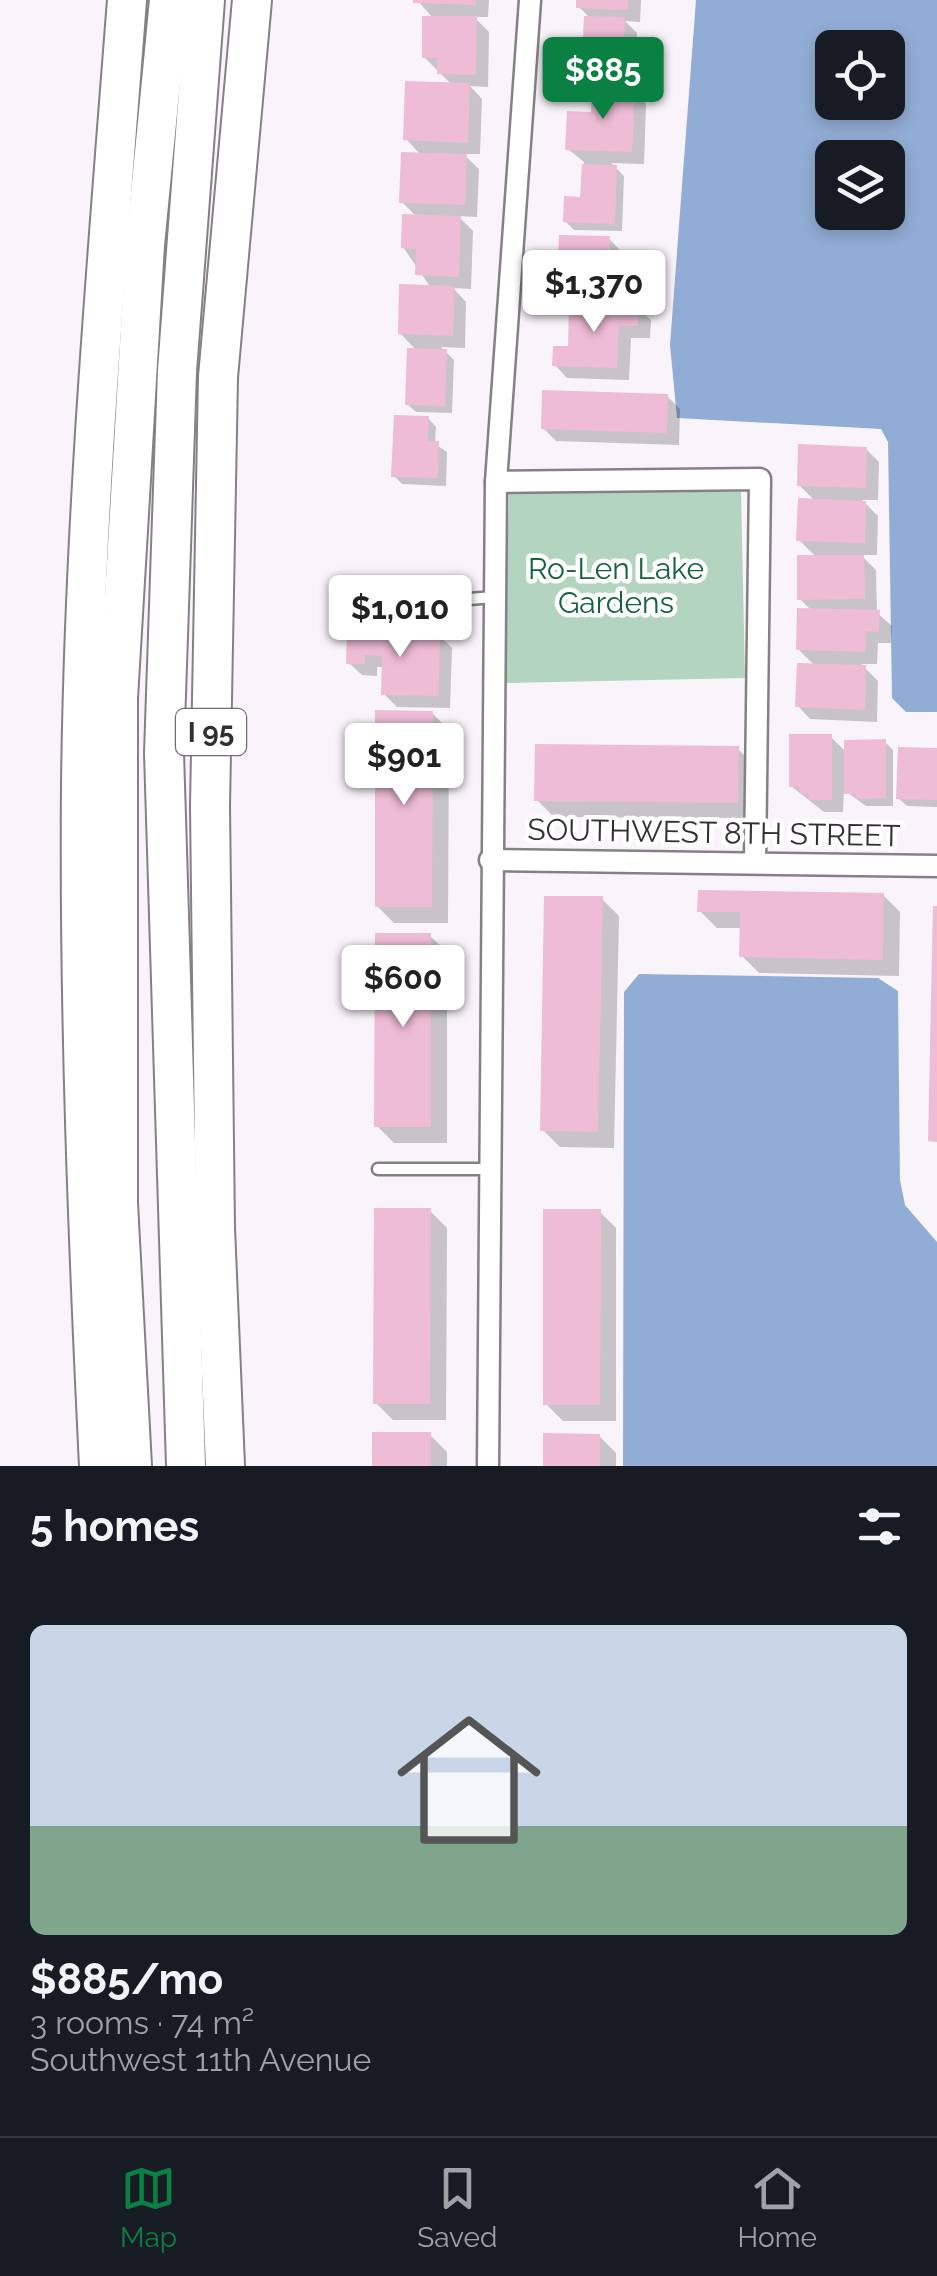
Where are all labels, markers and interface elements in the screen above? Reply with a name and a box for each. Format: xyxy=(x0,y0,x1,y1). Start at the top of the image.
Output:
map controls xyxy=(815,30,905,230)
button: locate xyxy=(815,30,905,120)
pin: $885 xyxy=(544,37,662,122)
text: $885 xyxy=(565,51,641,88)
button: layers xyxy=(815,140,905,230)
pin: $1,370 xyxy=(513,250,675,335)
text: $1,370 xyxy=(545,264,643,301)
park label: Ro-Len Lake Gardens xyxy=(528,551,704,620)
pin: $1,010 xyxy=(319,575,481,660)
text: $1,010 xyxy=(351,589,449,626)
road number: I 95 xyxy=(176,709,246,755)
pin: $901 xyxy=(345,723,463,808)
text: $901 xyxy=(367,737,441,774)
street label: SOUTHWEST 8TH STREET xyxy=(527,812,901,853)
pin: $600 xyxy=(344,945,462,1030)
text: $600 xyxy=(363,959,443,996)
icon: filters xyxy=(852,1499,907,1554)
text: 5 homes xyxy=(30,1502,199,1551)
icon: home xyxy=(379,1690,559,1870)
text: $885/mo xyxy=(30,1955,223,2004)
text: 3 rooms · 74 m² xyxy=(30,2004,254,2041)
text: Southwest 11th Avenue xyxy=(30,2041,371,2078)
tab: Map xyxy=(120,2161,177,2254)
tab: Saved xyxy=(417,2161,497,2254)
tab: Home xyxy=(738,2161,817,2254)

